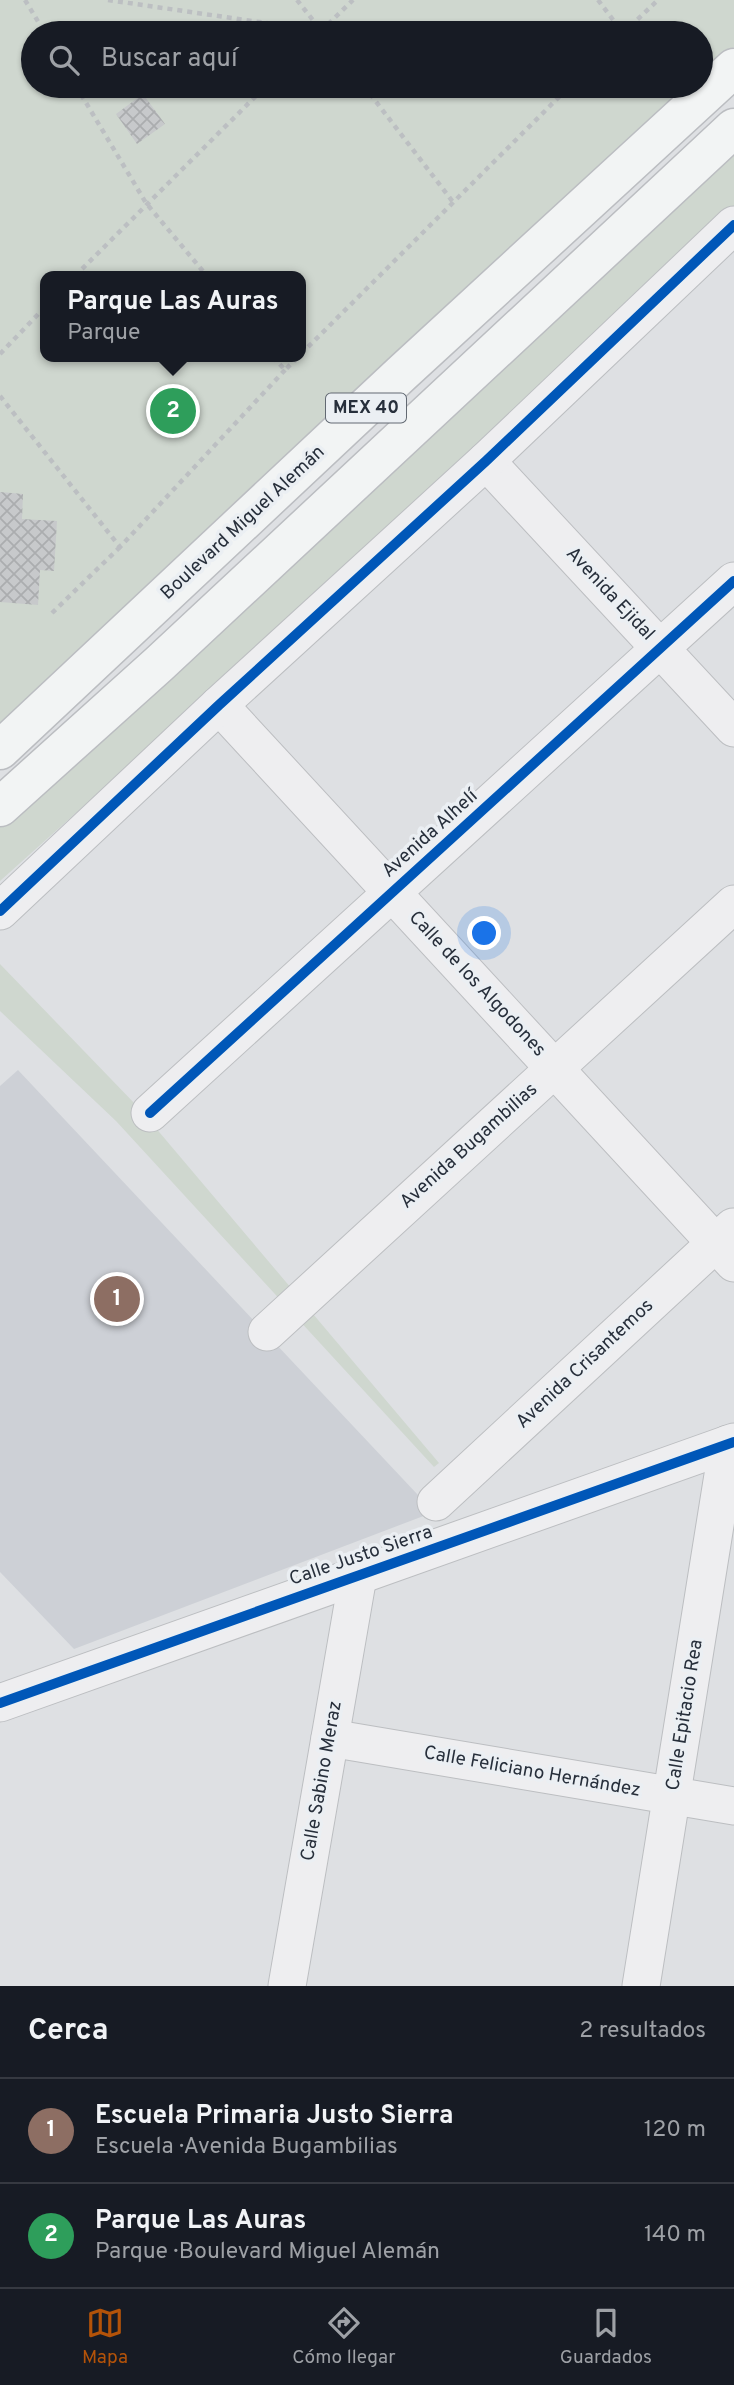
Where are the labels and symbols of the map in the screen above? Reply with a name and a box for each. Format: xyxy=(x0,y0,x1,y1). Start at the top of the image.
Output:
pin: 2 xyxy=(150,385,196,437)
road number: MEX 40 xyxy=(326,394,406,422)
street label: Boulevard Miguel Alemán xyxy=(156,441,330,605)
street label: Avenida Ejidal xyxy=(560,542,660,646)
street label: Avenida Alhelí xyxy=(377,783,485,883)
street label: Calle de los Algodones xyxy=(403,906,551,1062)
your location xyxy=(467,916,501,950)
street label: Avenida Bugambilias xyxy=(395,1078,543,1214)
pin: 1 xyxy=(94,1273,140,1325)
street label: Avenida Crisantemos xyxy=(511,1294,659,1434)
street label: Calle Justo Sierra xyxy=(286,1520,436,1592)
street label: Calle Epitacio Rea xyxy=(661,1638,709,1792)
street label: Calle Sabino Meraz xyxy=(296,1699,348,1863)
street label: Calle Feliciano Hernández xyxy=(422,1741,642,1803)

